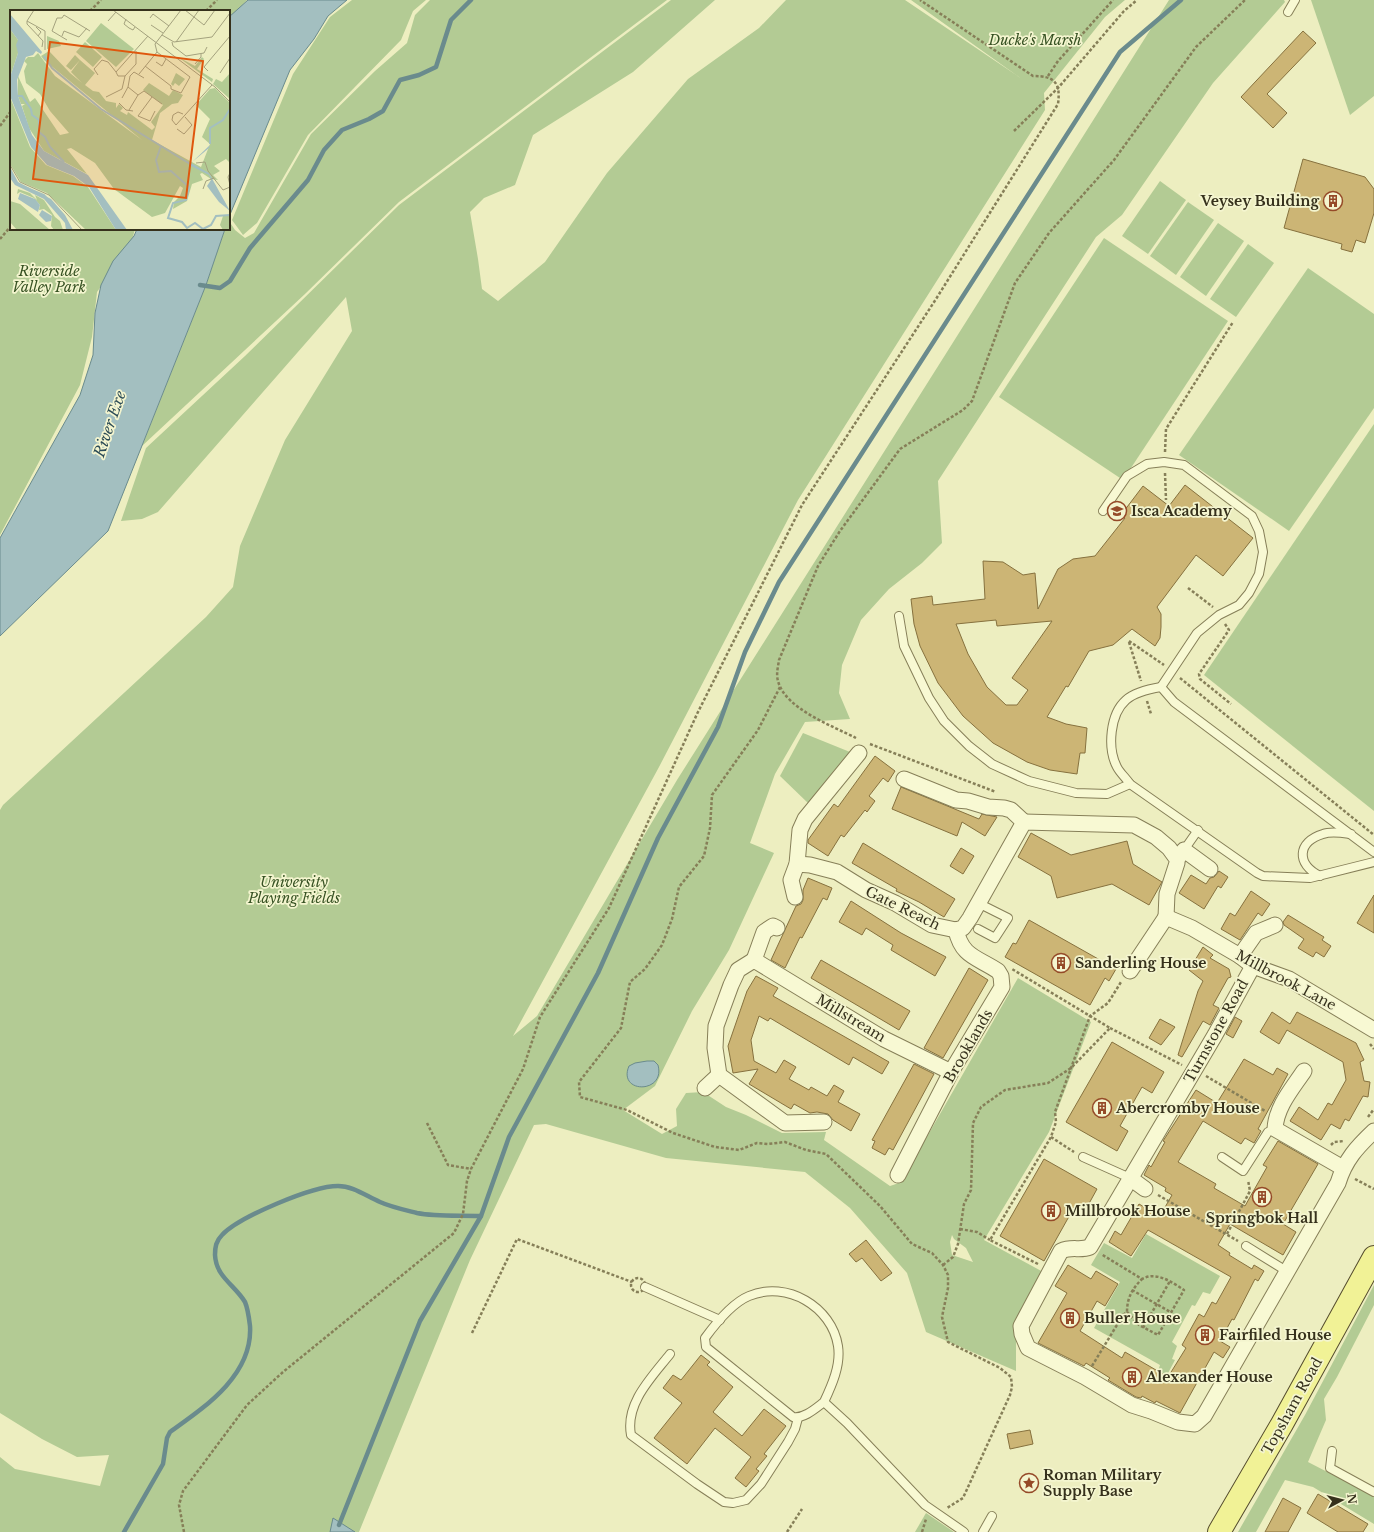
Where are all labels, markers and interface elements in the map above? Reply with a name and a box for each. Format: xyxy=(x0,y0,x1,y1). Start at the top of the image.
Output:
inset map xyxy=(10,10,230,230)
park label: Ducke's Marsh xyxy=(987,31,1082,49)
building icon: Veysey Building xyxy=(1322,190,1344,212)
place label: Veysey Building xyxy=(1200,192,1319,210)
park label: Riverside Valley Park xyxy=(12,262,86,296)
water label: River Exe xyxy=(89,388,130,461)
school or university icon: Isca Academy xyxy=(1106,500,1128,522)
place label: Isca Academy xyxy=(1131,502,1233,520)
park label: University Playing Fields xyxy=(247,873,340,907)
street label: Gate Reach xyxy=(863,882,944,934)
street label: Millbrook Lane xyxy=(1233,946,1339,1014)
building icon: Sanderling House xyxy=(1050,952,1072,974)
place label: Sanderling House xyxy=(1075,954,1206,972)
street label: Turnstone Road xyxy=(1180,975,1252,1086)
street label: Millstream xyxy=(813,990,889,1046)
street label: Brooklands xyxy=(940,1006,996,1086)
building icon: Abercromby House xyxy=(1091,1097,1113,1119)
place label: Abercromby House xyxy=(1115,1099,1260,1117)
building icon: Springbok Hall xyxy=(1251,1186,1273,1208)
building icon: Millbrook House xyxy=(1040,1200,1062,1222)
place label: Millbrook House xyxy=(1065,1202,1190,1220)
place label: Springbok Hall xyxy=(1206,1209,1318,1227)
building icon: Buller House xyxy=(1059,1307,1081,1329)
place label: Buller House xyxy=(1084,1309,1180,1327)
building icon: Fairfiled House xyxy=(1194,1324,1216,1346)
place label: Fairfiled House xyxy=(1219,1326,1331,1344)
street label: Topsham Road xyxy=(1258,1354,1326,1458)
building icon: Alexander House xyxy=(1121,1366,1143,1388)
place label: Alexander House xyxy=(1145,1368,1273,1386)
place label: Roman Military Supply Base xyxy=(1043,1466,1162,1500)
place icon: Roman Military Supply Base xyxy=(1018,1472,1040,1494)
north arrow xyxy=(1322,1480,1362,1520)
text: N xyxy=(1344,1493,1360,1505)

